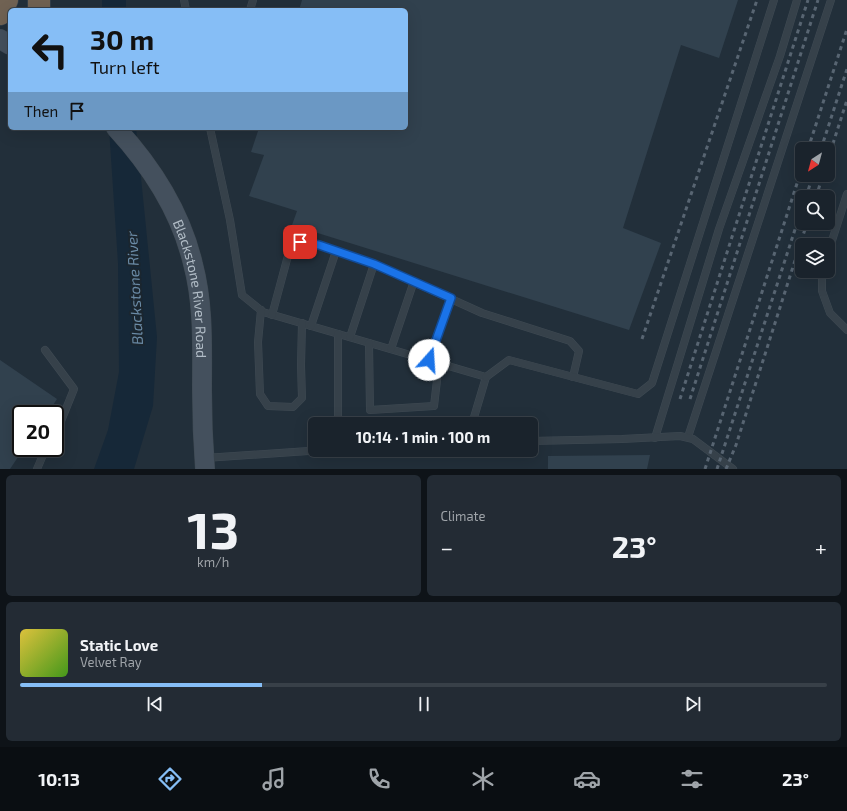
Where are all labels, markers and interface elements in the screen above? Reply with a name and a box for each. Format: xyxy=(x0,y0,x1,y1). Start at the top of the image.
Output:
text: 30 m xyxy=(90,22,154,56)
icon: left xyxy=(24,24,76,76)
text: Turn left xyxy=(90,56,160,78)
icon: arrive xyxy=(66,100,88,122)
text: Then xyxy=(24,102,58,120)
north arrow xyxy=(795,142,835,182)
map controls xyxy=(795,142,835,278)
button: search xyxy=(795,190,835,230)
street label: Blackstone River Road xyxy=(170,217,211,358)
pin xyxy=(283,225,317,259)
water label: Blackstone River xyxy=(122,230,146,345)
icon: arrive xyxy=(289,231,311,253)
button: layers xyxy=(795,238,835,278)
position arrow xyxy=(408,339,450,381)
speed limit sign: 20 xyxy=(12,405,64,457)
text: 10:14 · 1 min · 100 m xyxy=(356,428,490,446)
text: 13 xyxy=(187,497,239,559)
text: Climate xyxy=(441,508,485,524)
text: 23° xyxy=(612,528,657,564)
text: − xyxy=(441,534,453,560)
text: + xyxy=(815,534,827,560)
text: km/h xyxy=(197,554,229,570)
text: Static Love xyxy=(80,636,158,654)
text: Velvet Ray xyxy=(80,654,142,670)
icon: previous xyxy=(144,693,166,715)
icon: pause xyxy=(413,693,435,715)
icon: next xyxy=(682,693,704,715)
icon: directions xyxy=(156,765,184,793)
icon: music xyxy=(260,765,288,793)
icon: phone xyxy=(365,765,393,793)
icon: climate xyxy=(469,765,497,793)
icon: car xyxy=(573,765,601,793)
icon: filters xyxy=(678,765,706,793)
text: 10:13 xyxy=(38,768,80,790)
text: 23° xyxy=(782,768,809,790)

